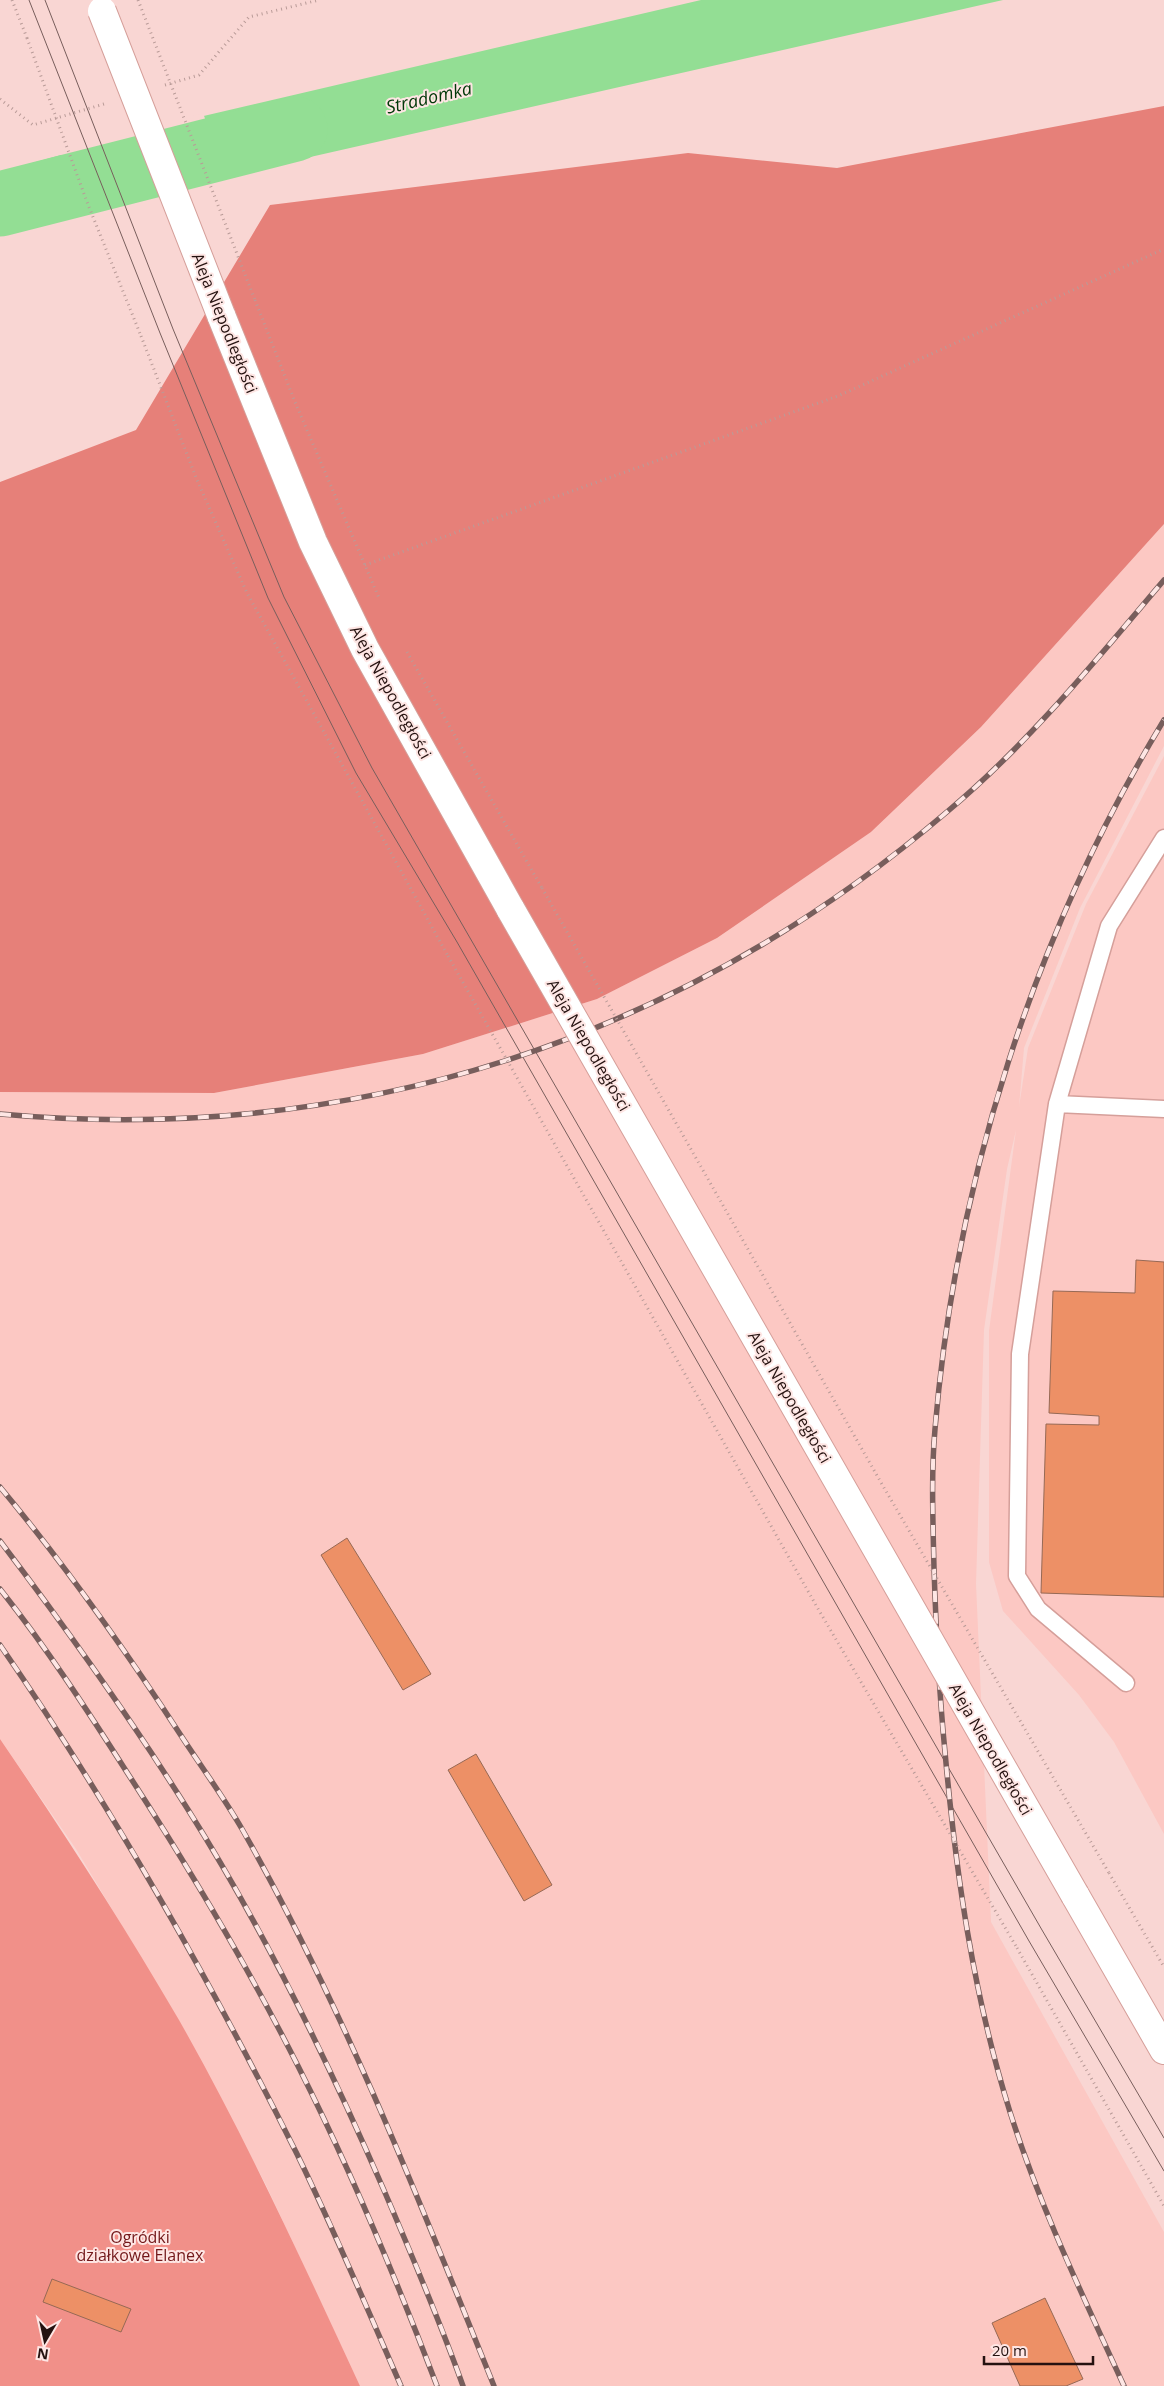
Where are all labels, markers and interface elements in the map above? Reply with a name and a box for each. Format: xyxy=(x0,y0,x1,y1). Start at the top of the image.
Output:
water label: Stradomka xyxy=(383,75,474,119)
street label: Aleja Niepodległości xyxy=(187,250,263,396)
street label: Aleja Niepodległości xyxy=(345,621,437,763)
street label: Aleja Niepodległości xyxy=(542,975,636,1115)
street label: Aleja Niepodległości xyxy=(743,1327,837,1467)
street label: Aleja Niepodległości xyxy=(944,1679,1038,1819)
park label: Ogródki działkowe Elanex xyxy=(77,2226,204,2266)
north arrow xyxy=(20,2316,70,2366)
scale bar xyxy=(984,2334,1093,2366)
text: 20 m xyxy=(992,2340,1027,2360)
text: N xyxy=(36,2344,50,2365)

